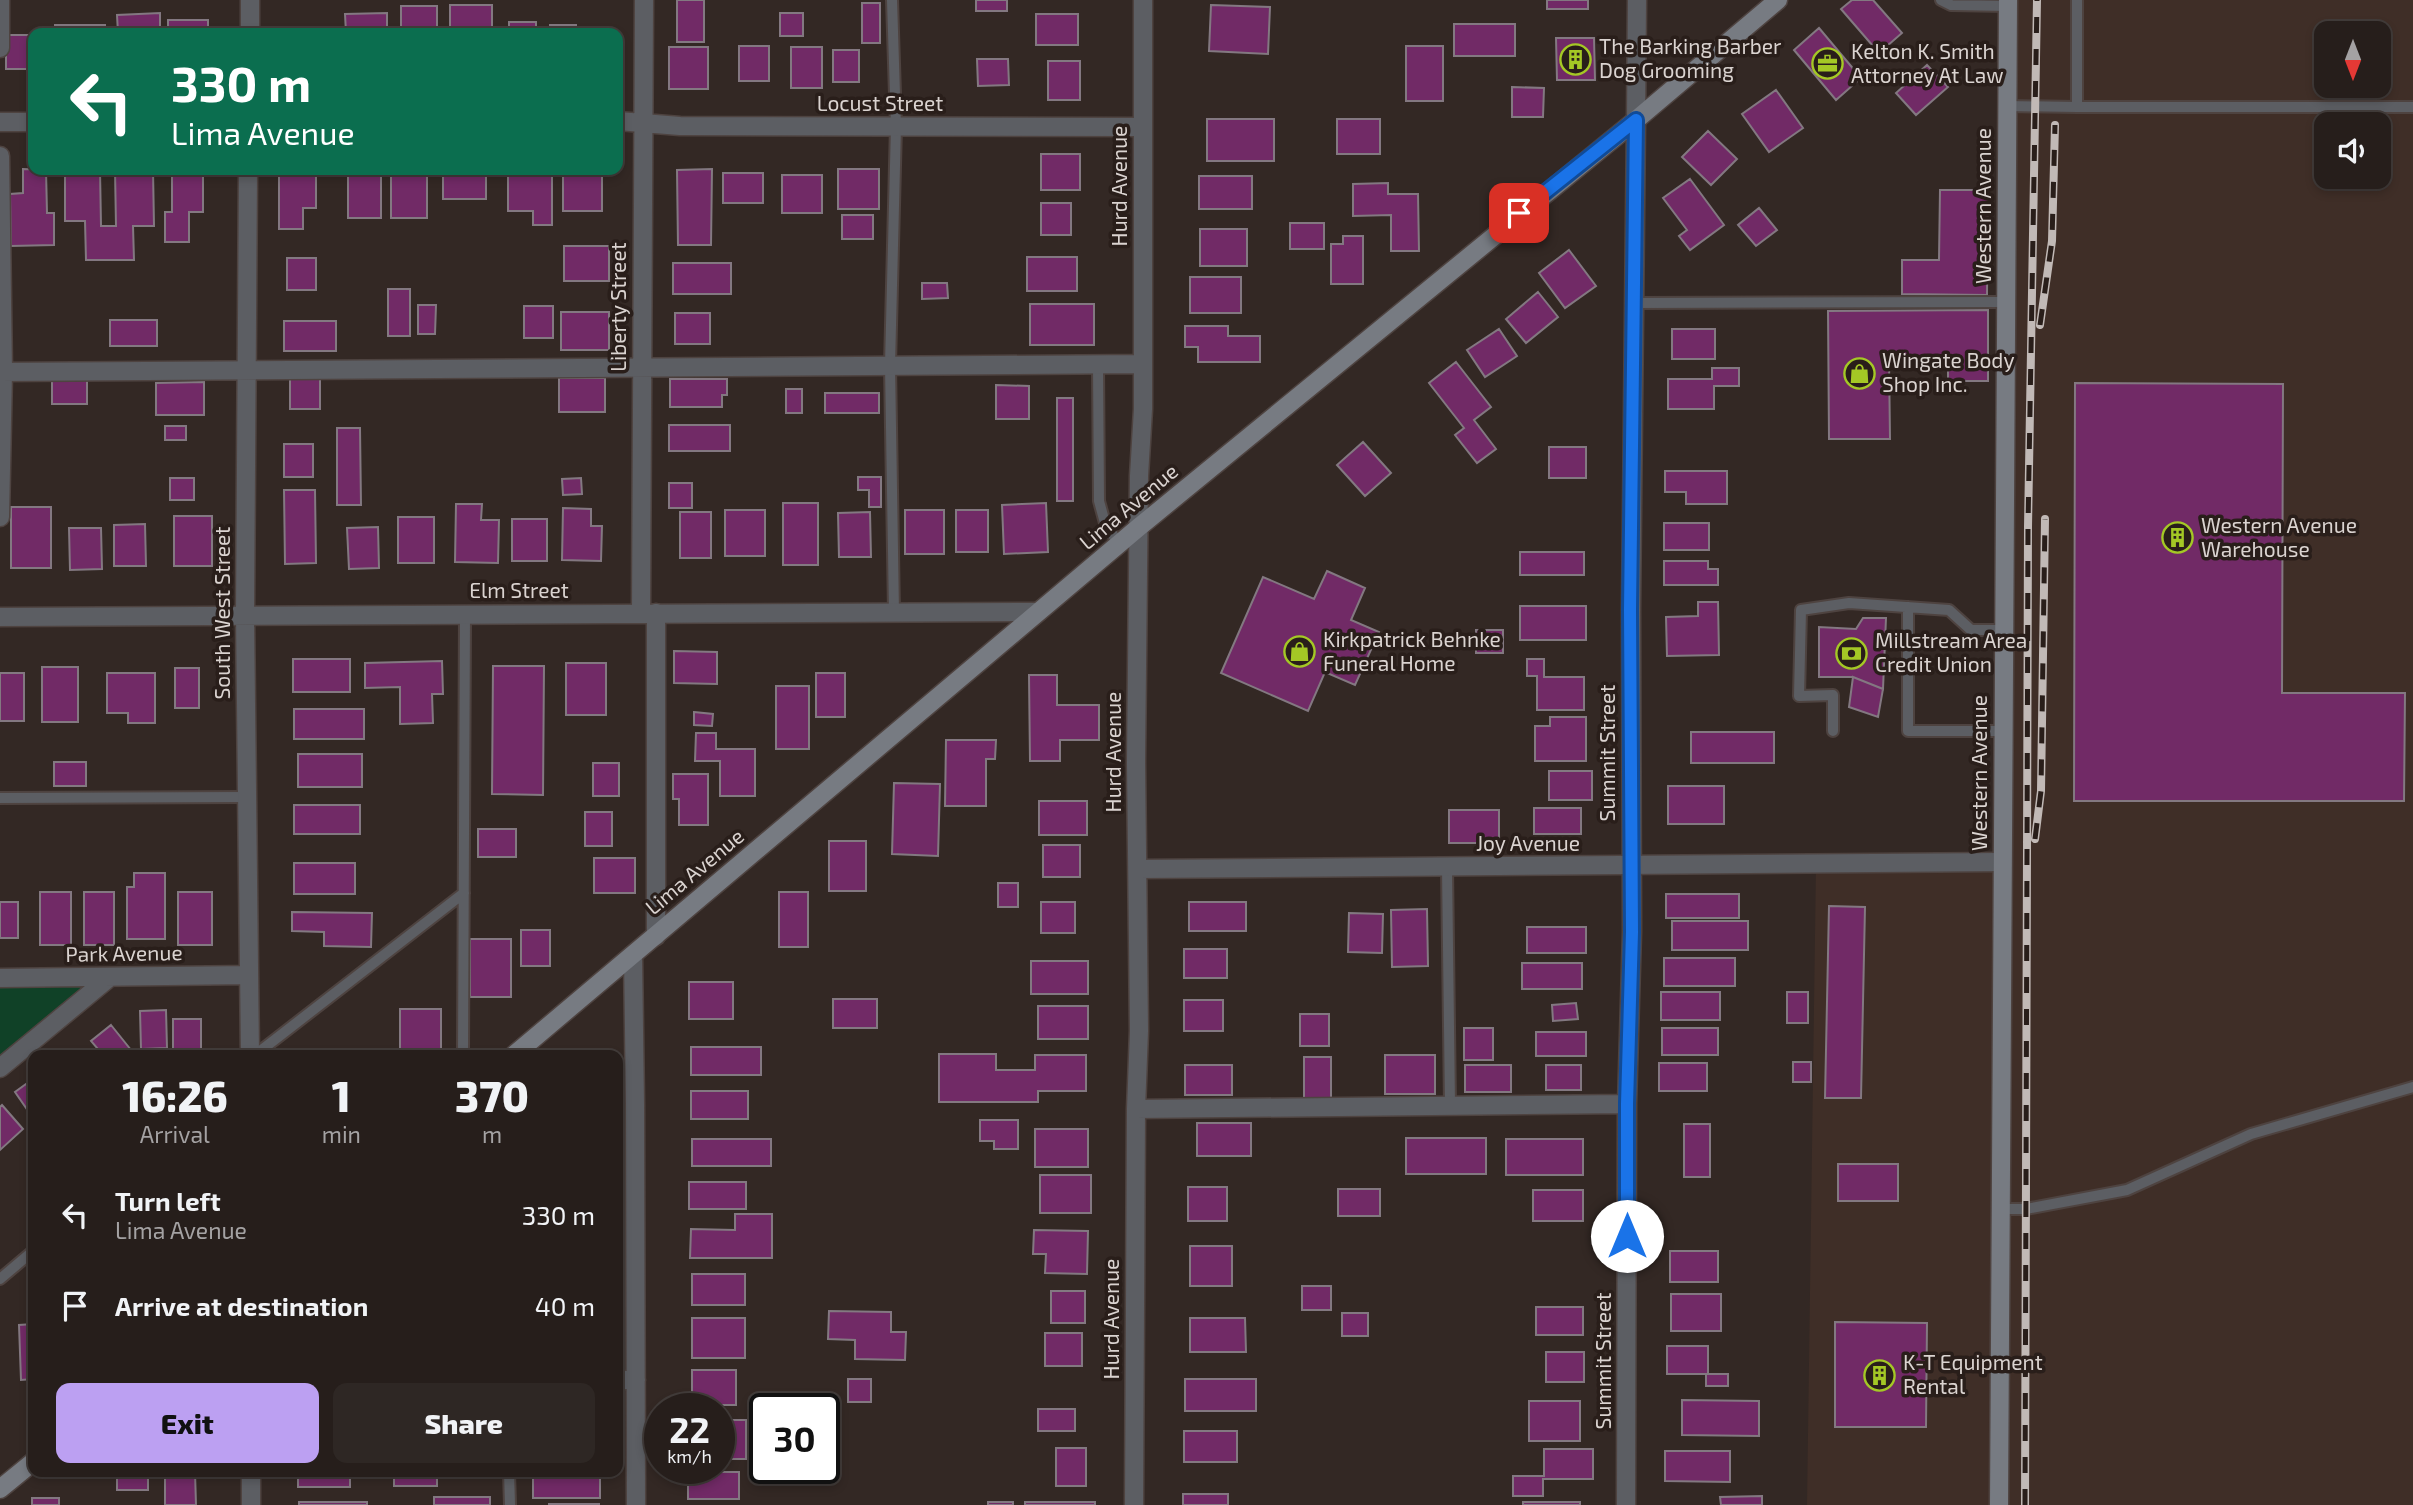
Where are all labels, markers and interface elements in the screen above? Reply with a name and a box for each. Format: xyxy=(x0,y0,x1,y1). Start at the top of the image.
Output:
north arrow xyxy=(2314,21,2390,98)
map controls xyxy=(2314,21,2391,189)
place label: The Barking Barber Dog Grooming xyxy=(1599,33,1782,82)
place label: Kelton K. Smith Attorney At Law xyxy=(1851,38,2004,87)
building icon: The Barking Barber Dog Grooming xyxy=(1559,42,1593,76)
office icon: Kelton K. Smith Attorney At Law xyxy=(1811,47,1845,81)
text: 330 m xyxy=(171,53,311,112)
icon: left xyxy=(56,56,147,147)
street label: Locust Street xyxy=(817,90,943,115)
button: sound xyxy=(2314,112,2391,189)
text: Lima Avenue xyxy=(171,113,355,151)
street label: Hurd Avenue xyxy=(1106,126,1131,246)
street label: Western Avenue xyxy=(1970,128,1995,284)
pin xyxy=(1489,183,1549,243)
icon: arrive xyxy=(1500,194,1538,232)
street label: Liberty Street xyxy=(605,242,630,372)
place label: Wingate Body Shop Inc. xyxy=(1882,347,2015,396)
shop icon: Wingate Body Shop Inc. xyxy=(1842,356,1876,390)
street label: Lima Avenue xyxy=(1074,458,1182,554)
place label: Western Avenue Warehouse xyxy=(2201,512,2357,561)
building icon: Western Avenue Warehouse xyxy=(2161,521,2195,555)
street label: South West Street xyxy=(209,527,234,699)
street label: Elm Street xyxy=(469,577,569,602)
place label: Kirkpatrick Behnke Funeral Home xyxy=(1323,626,1501,675)
place label: Millstream Area Credit Union xyxy=(1875,627,2027,676)
shop icon: Kirkpatrick Behnke Funeral Home xyxy=(1283,635,1317,669)
bank icon: Millstream Area Credit Union xyxy=(1835,636,1869,670)
street label: Summit Street xyxy=(1594,685,1619,821)
street label: Hurd Avenue xyxy=(1100,692,1125,812)
street label: Western Avenue xyxy=(1966,695,1991,851)
street label: Lima Avenue xyxy=(640,823,748,919)
street label: Joy Avenue xyxy=(1476,830,1580,855)
street label: Park Avenue xyxy=(65,939,183,966)
text: 16:26 xyxy=(122,1070,228,1120)
text: 1 xyxy=(332,1070,351,1120)
text: 370 xyxy=(455,1070,529,1120)
text: Arrival xyxy=(140,1120,210,1148)
text: min xyxy=(322,1120,361,1148)
text: m xyxy=(482,1120,502,1148)
text: Turn left xyxy=(115,1185,221,1216)
icon: left xyxy=(56,1196,94,1234)
text: 330 m xyxy=(522,1199,595,1230)
position arrow xyxy=(1590,1199,1664,1273)
text: Lima Avenue xyxy=(115,1216,247,1244)
street label: Hurd Avenue xyxy=(1098,1259,1123,1379)
icon: arrive xyxy=(56,1287,94,1325)
text: Arrive at destination xyxy=(115,1290,368,1321)
text: 40 m xyxy=(535,1290,595,1321)
street label: Summit Street xyxy=(1590,1293,1615,1429)
place label: K-T Equipment Rental xyxy=(1903,1349,2043,1398)
building icon: K-T Equipment Rental xyxy=(1863,1358,1897,1392)
button: Exit xyxy=(56,1383,319,1463)
button: Share xyxy=(333,1383,595,1463)
speed limit sign: 30 xyxy=(749,1393,840,1484)
text: 22 xyxy=(669,1408,710,1450)
text: km/h xyxy=(667,1445,712,1467)

